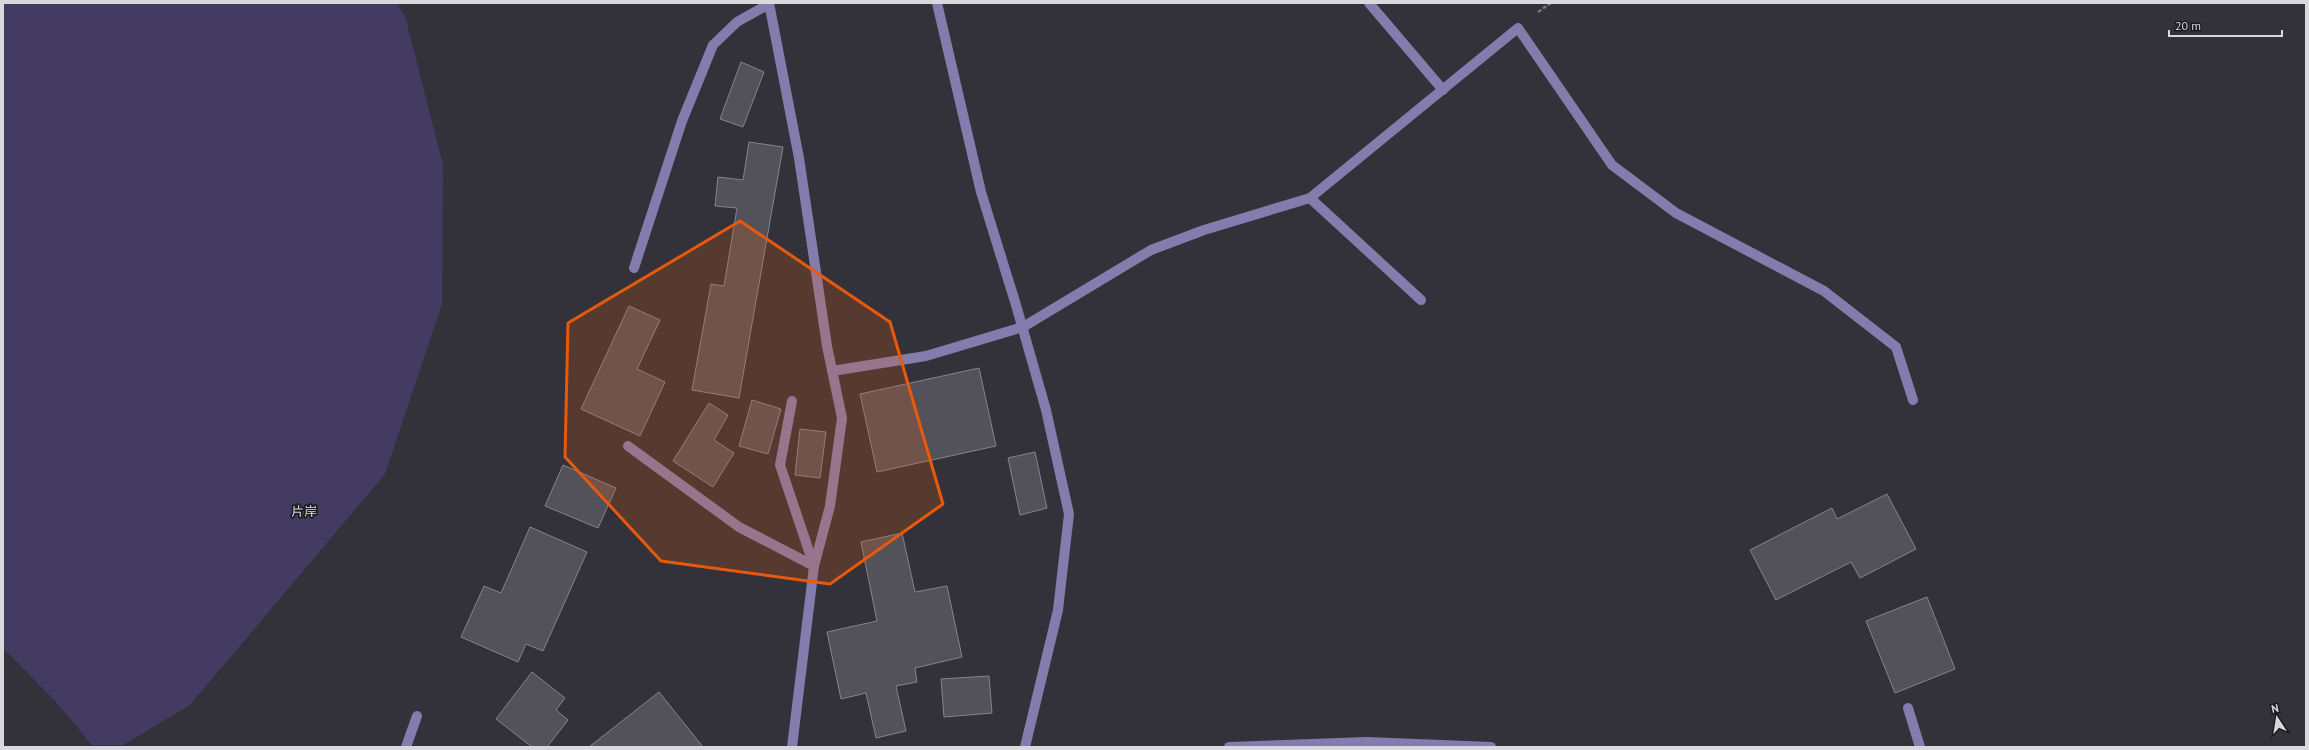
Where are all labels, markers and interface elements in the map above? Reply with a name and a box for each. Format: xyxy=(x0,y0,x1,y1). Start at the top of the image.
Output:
scale bar xyxy=(2169,12,2282,38)
text: 20 m xyxy=(2175,18,2201,33)
district label: 片岸 xyxy=(291,503,317,520)
north arrow xyxy=(2257,698,2297,738)
text: N xyxy=(2270,701,2280,716)

